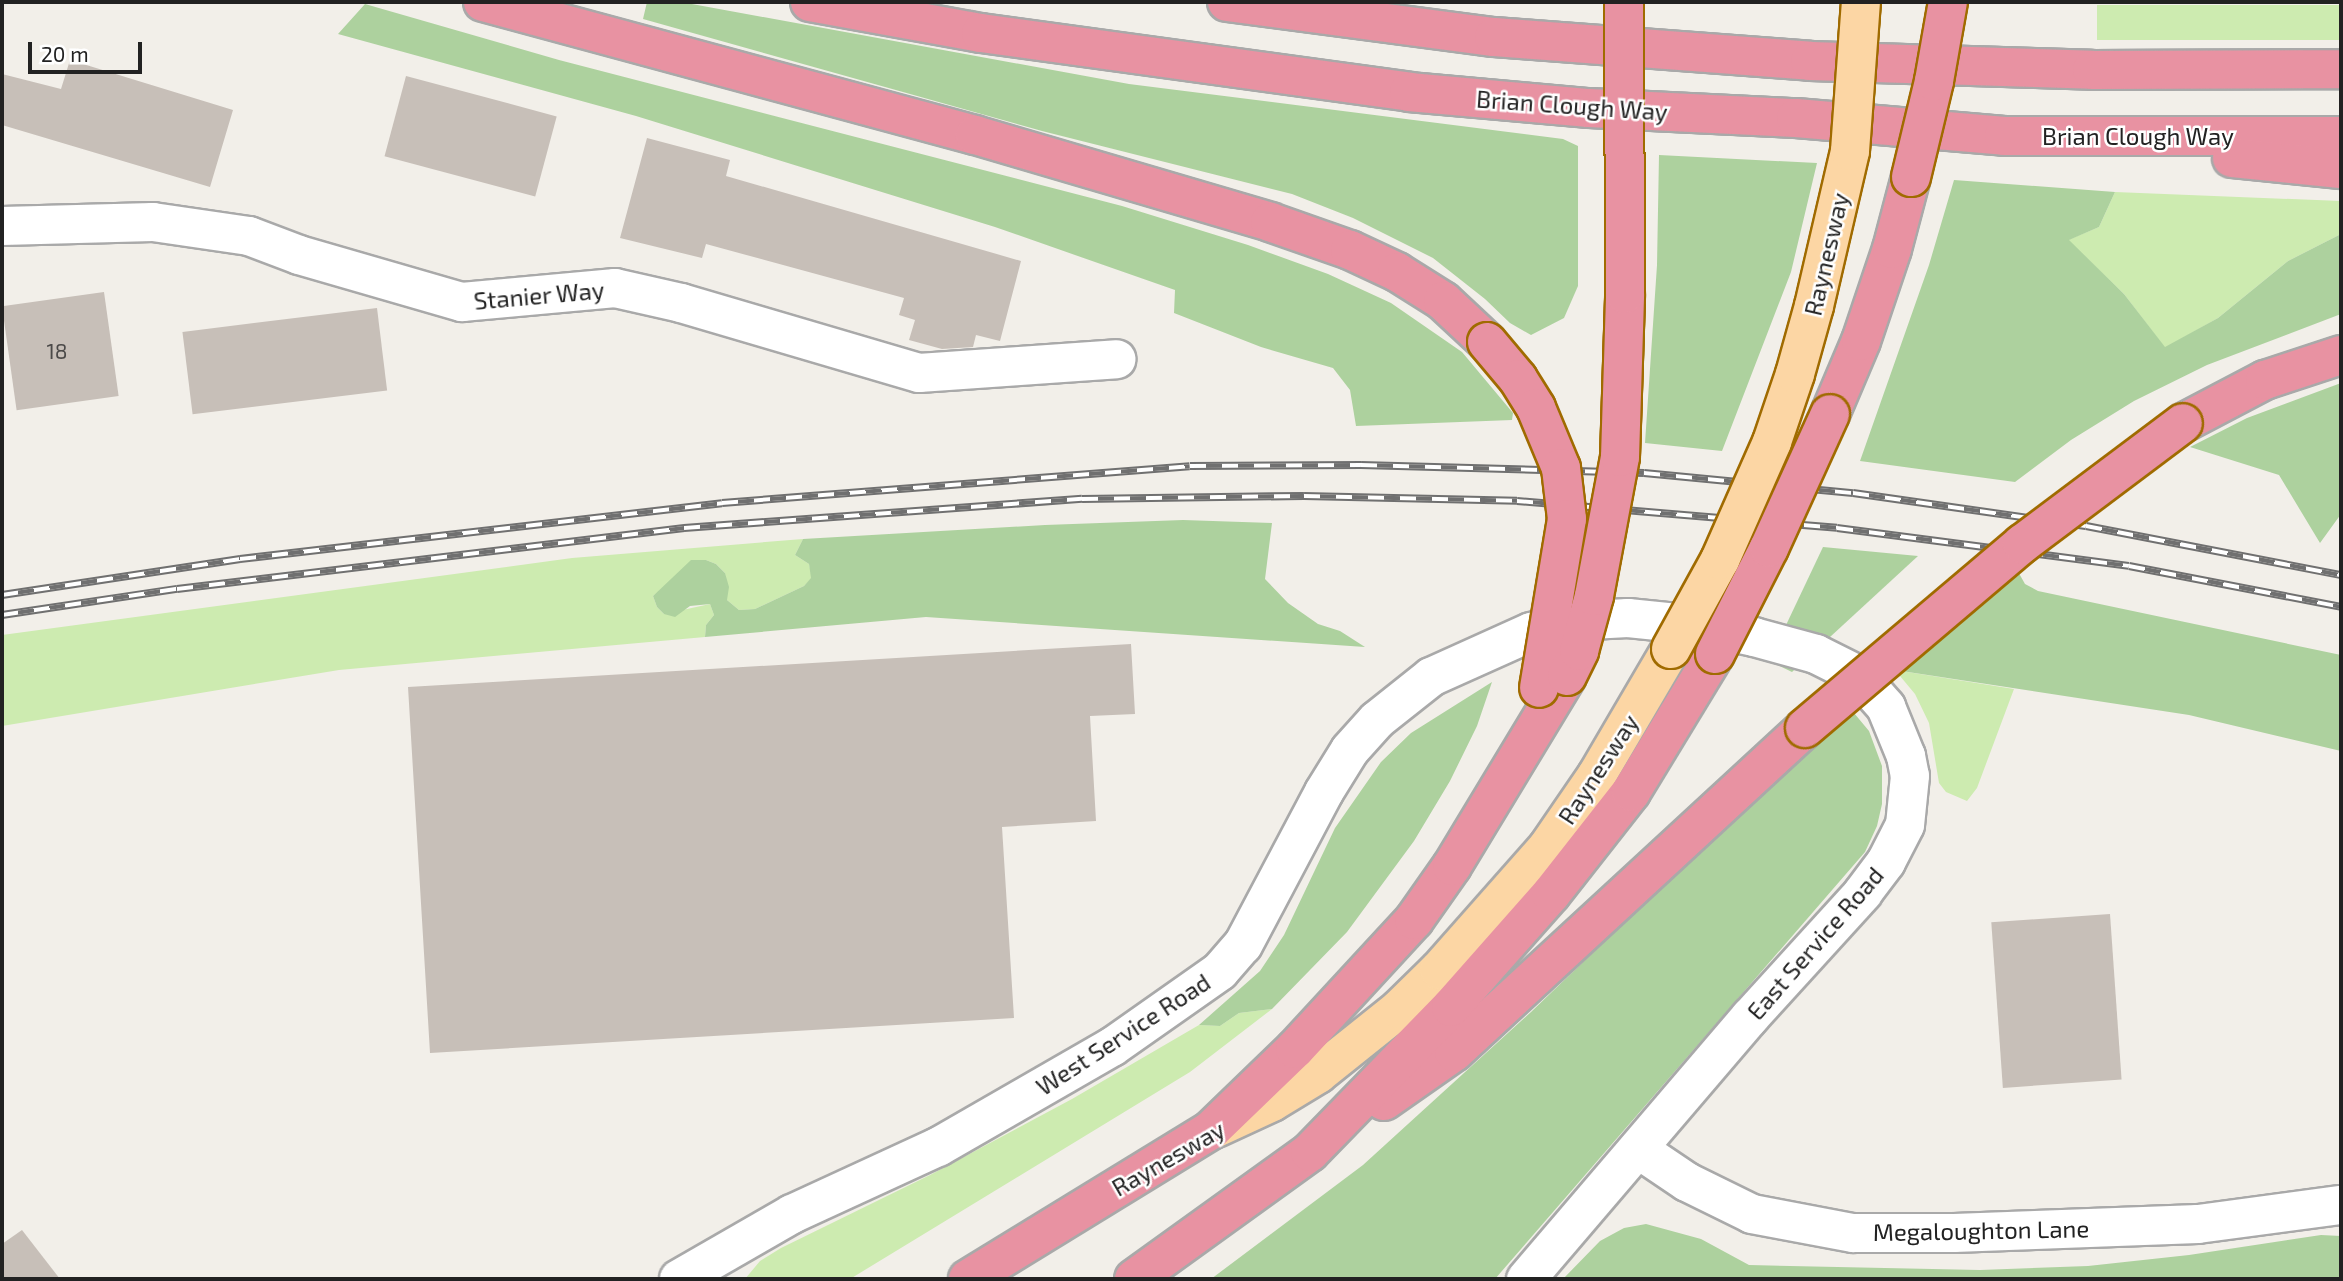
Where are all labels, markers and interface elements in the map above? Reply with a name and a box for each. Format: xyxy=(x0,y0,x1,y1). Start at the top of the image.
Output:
scale bar xyxy=(32,28,145,72)
text: 20 m xyxy=(41,41,89,66)
street label: Brian Clough Way xyxy=(1475,84,1669,126)
street label: Brian Clough Way xyxy=(2042,122,2234,150)
street label: Raynesway xyxy=(1798,190,1854,318)
street label: Stanier Way xyxy=(472,275,606,315)
house number: 18 xyxy=(46,338,68,364)
street label: Raynesway xyxy=(1552,709,1644,829)
street label: East Service Road xyxy=(1741,861,1889,1025)
street label: West Service Road xyxy=(1031,967,1215,1101)
street label: Raynesway xyxy=(1107,1114,1229,1202)
street label: Megaloughton Lane xyxy=(1872,1214,2090,1246)

